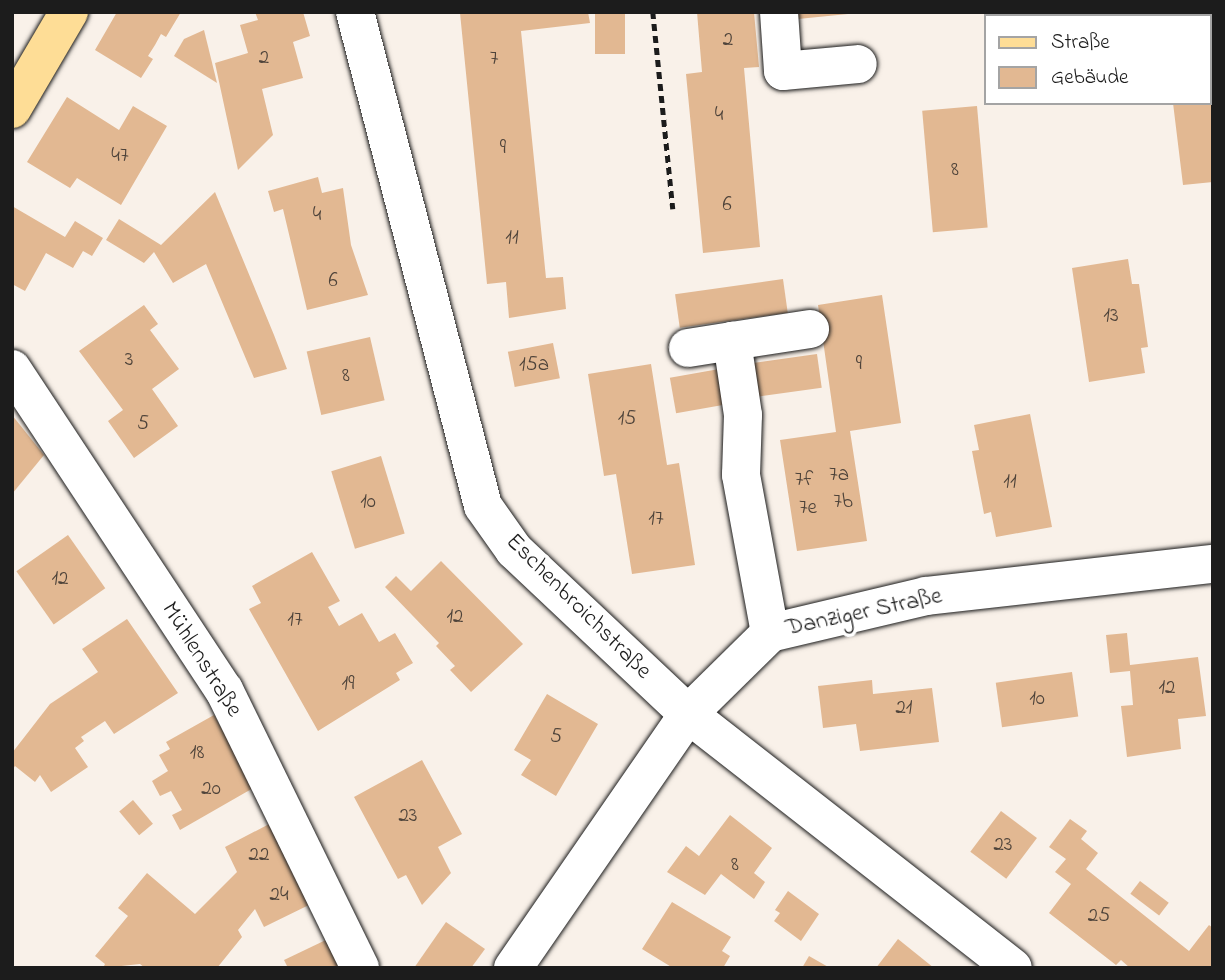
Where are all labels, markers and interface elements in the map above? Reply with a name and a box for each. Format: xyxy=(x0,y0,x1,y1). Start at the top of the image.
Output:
legend xyxy=(984,14,1211,105)
house number: 2 xyxy=(723,27,733,53)
text: Straße xyxy=(1051,28,1110,58)
house number: 2 xyxy=(259,45,269,71)
house number: 7 xyxy=(490,46,498,72)
text: Gebäude xyxy=(1051,63,1128,93)
house number: 4 xyxy=(715,102,723,128)
house number: 9 xyxy=(500,135,506,161)
house number: 47 xyxy=(111,143,129,169)
house number: 8 xyxy=(951,157,959,183)
house number: 6 xyxy=(722,192,732,218)
house number: 4 xyxy=(313,202,321,228)
house number: 11 xyxy=(505,225,519,251)
house number: 6 xyxy=(328,268,338,294)
house number: 13 xyxy=(1103,303,1119,329)
house number: 3 xyxy=(125,347,133,373)
house number: 9 xyxy=(856,351,862,377)
house number: 15a xyxy=(519,352,549,378)
house number: 8 xyxy=(342,363,350,389)
house number: 15 xyxy=(618,406,636,432)
house number: 5 xyxy=(137,411,149,437)
house number: 7a xyxy=(829,462,849,488)
house number: 7f xyxy=(795,467,813,493)
house number: 11 xyxy=(1003,469,1017,495)
house number: 10 xyxy=(360,489,376,515)
house number: 7b xyxy=(833,489,853,515)
house number: 7e xyxy=(799,495,817,521)
house number: 17 xyxy=(648,506,664,532)
street label: Eschenbroichstraße xyxy=(499,528,657,686)
house number: 12 xyxy=(51,566,69,592)
street label: Danziger Straße xyxy=(783,582,945,644)
street label: Mühlenstraße xyxy=(154,597,248,723)
house number: 12 xyxy=(446,604,464,630)
house number: 17 xyxy=(287,607,303,633)
house number: 19 xyxy=(342,671,354,697)
house number: 12 xyxy=(1158,675,1176,701)
house number: 10 xyxy=(1029,686,1045,712)
house number: 21 xyxy=(895,695,913,721)
house number: 5 xyxy=(550,724,562,750)
house number: 18 xyxy=(190,740,204,766)
house number: 20 xyxy=(201,776,221,802)
house number: 23 xyxy=(398,803,418,829)
house number: 23 xyxy=(993,832,1013,858)
house number: 22 xyxy=(249,842,269,868)
house number: 8 xyxy=(731,852,739,878)
house number: 24 xyxy=(269,882,289,908)
house number: 25 xyxy=(1088,903,1110,929)

